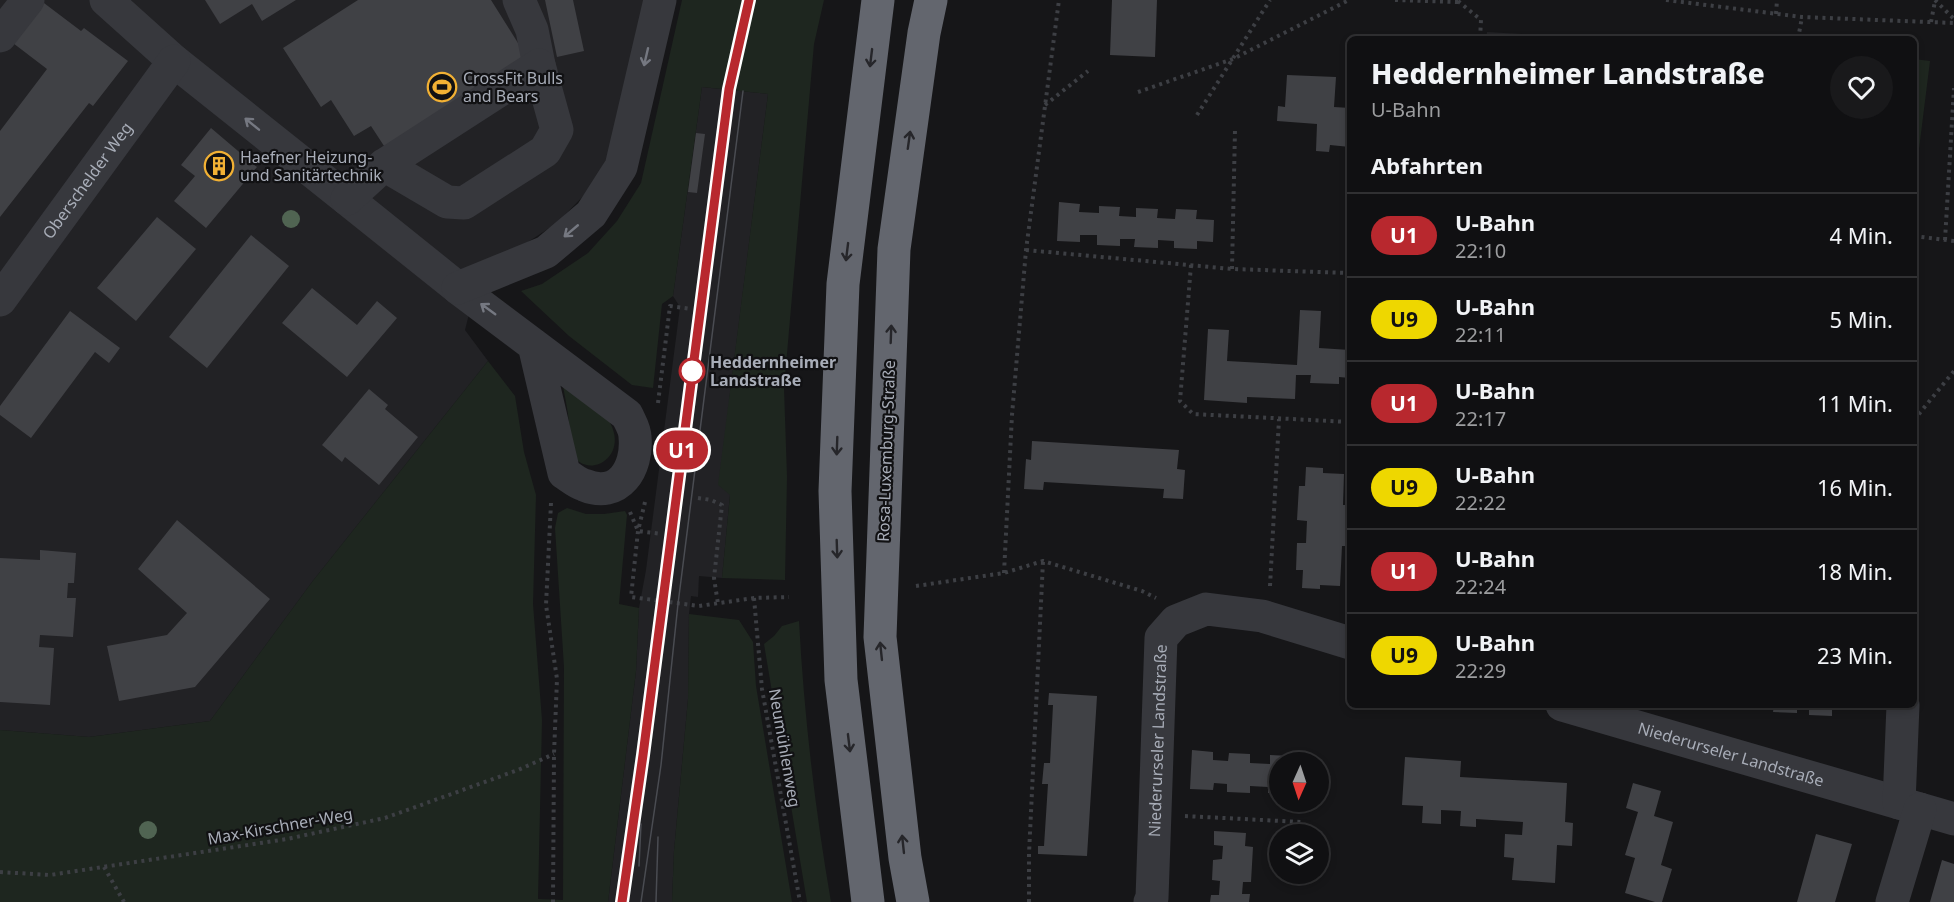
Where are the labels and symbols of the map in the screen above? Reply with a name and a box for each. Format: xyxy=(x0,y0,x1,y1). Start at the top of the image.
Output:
one-way arrow xyxy=(640,47,652,66)
one-way arrow xyxy=(865,48,876,67)
place label: CrossFit Bulls and Bears xyxy=(463,67,563,107)
sports icon: CrossFit Bulls and Bears xyxy=(426,71,458,103)
street label: Oberschelder Weg xyxy=(37,117,137,243)
one-way arrow xyxy=(245,117,261,130)
one-way arrow xyxy=(904,131,915,150)
place label: Haefner Heizung- und Sanitärtechnik xyxy=(240,146,382,186)
building icon: Haefner Heizung- und Sanitärtechnik xyxy=(203,150,235,182)
one-way arrow xyxy=(564,224,579,238)
one-way arrow xyxy=(841,241,852,261)
one-way arrow xyxy=(481,303,497,315)
one-way arrow xyxy=(885,324,896,344)
place label: Heddernheimer Landstraße xyxy=(710,351,836,391)
marker: Heddernheimer Landstraße xyxy=(679,358,705,384)
street label: Rosa-Luxemburg-Straße xyxy=(872,360,900,542)
line badge: U1 xyxy=(655,430,709,470)
one-way arrow xyxy=(831,436,842,456)
one-way arrow xyxy=(831,538,843,558)
one-way arrow xyxy=(875,641,886,661)
street label: Niederurseler Landstraße xyxy=(1143,644,1172,837)
street label: Neumühlenweg xyxy=(764,687,806,809)
street label: Niederurseler Landstraße xyxy=(1635,717,1827,792)
one-way arrow xyxy=(844,733,855,753)
north arrow xyxy=(1269,752,1329,812)
street label: Max-Kirschner-Weg xyxy=(206,802,354,850)
one-way arrow xyxy=(897,835,908,855)

